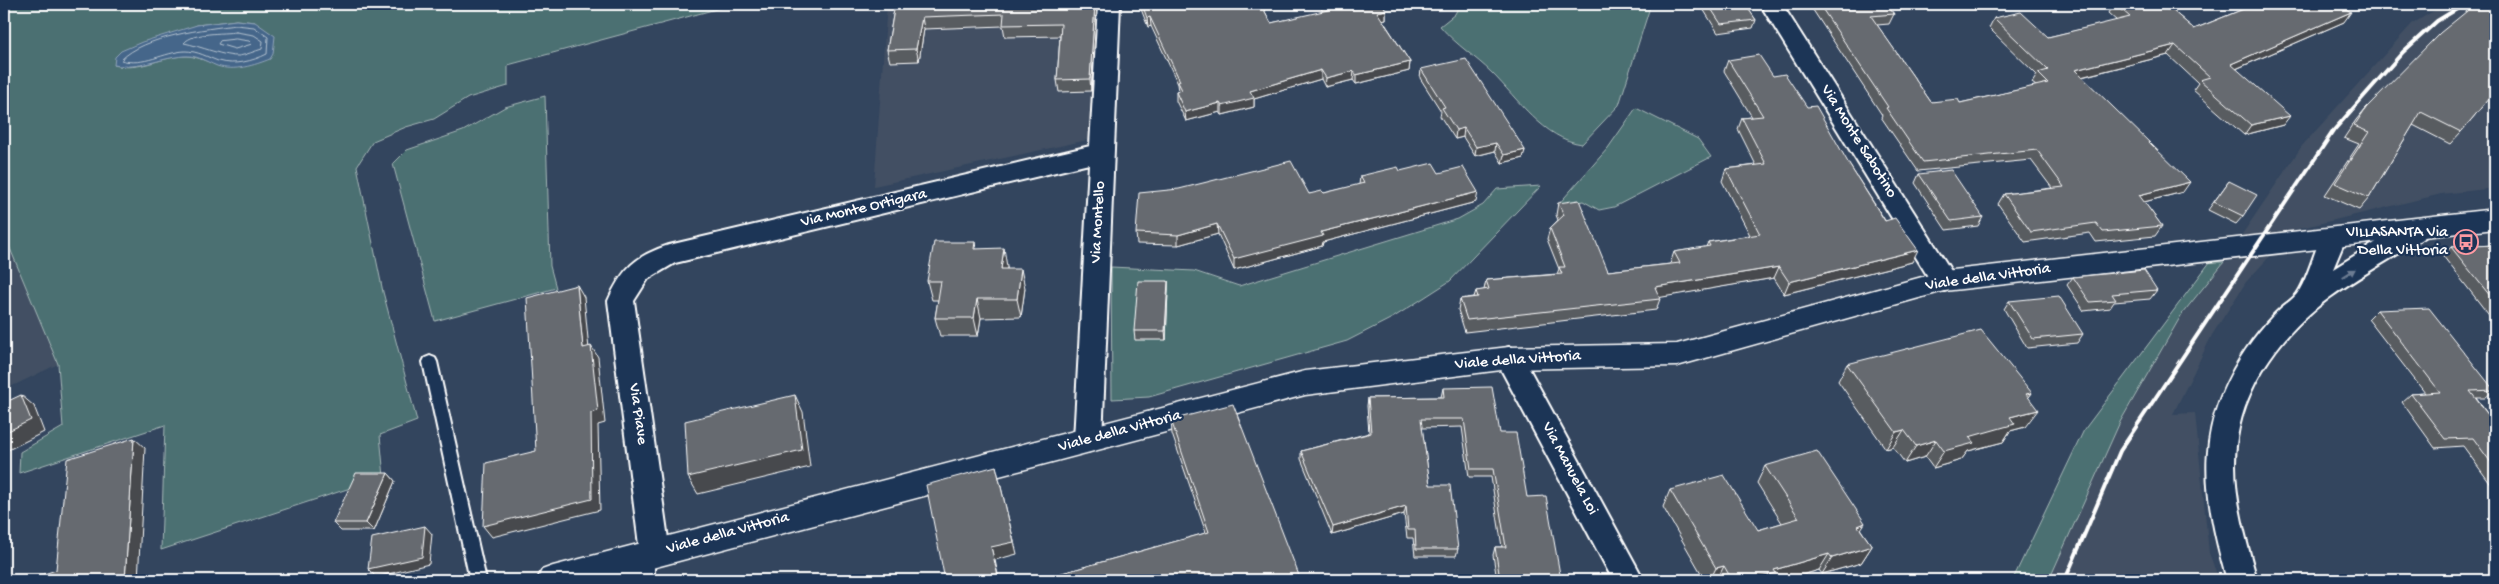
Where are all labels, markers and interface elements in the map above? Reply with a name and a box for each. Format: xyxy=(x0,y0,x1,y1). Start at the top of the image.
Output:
street label: Via Monte Sabotino xyxy=(1815,81,1900,202)
street label: Via Montello xyxy=(1087,180,1111,265)
street label: Via Monte Ortigara xyxy=(798,185,930,233)
place label: VILLASANTA Via Della Vittoria xyxy=(2345,224,2449,261)
bus stop icon: VILLASANTA Via Della Vittoria xyxy=(2453,229,2479,255)
street label: Viale della Vittoria xyxy=(1923,260,2053,296)
one-way arrow xyxy=(2343,269,2356,278)
street label: Viale della Vittoria xyxy=(1454,347,1583,375)
street label: Via Piave xyxy=(623,381,651,447)
street label: Viale della Vittoria xyxy=(1056,406,1184,458)
street label: Via Manuela Loi xyxy=(1536,419,1601,519)
street label: Viale della Vittoria xyxy=(664,508,792,560)

